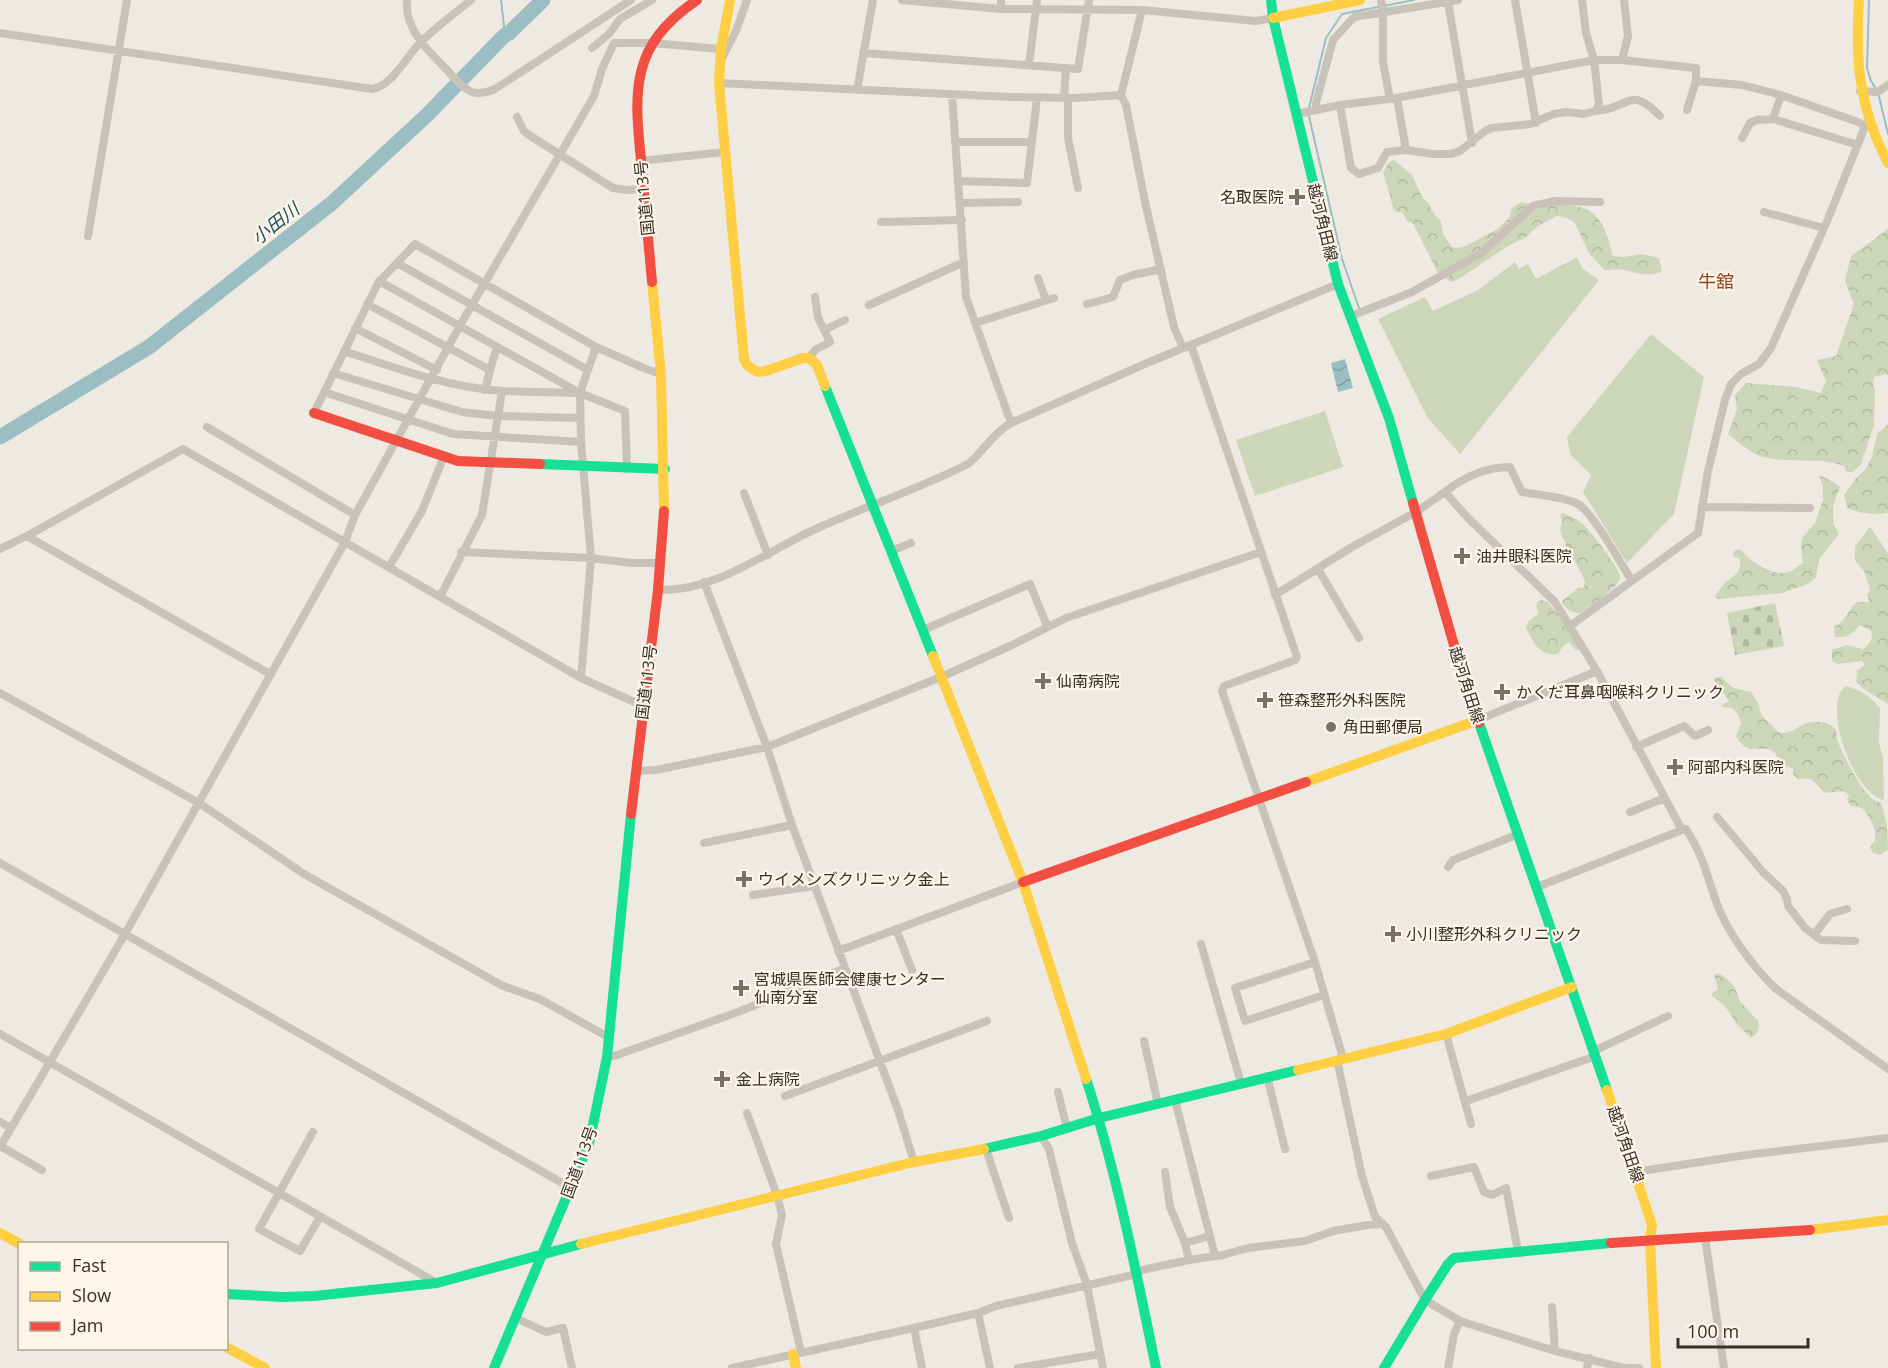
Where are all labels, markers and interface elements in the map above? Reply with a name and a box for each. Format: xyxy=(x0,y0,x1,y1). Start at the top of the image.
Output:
street label: 国道113号 xyxy=(629,159,659,237)
street label: 越河角田線 xyxy=(1303,181,1343,263)
place label: 名取医院 xyxy=(1220,186,1284,208)
marker: 名取医院 xyxy=(1288,188,1306,206)
water label: 小田川 xyxy=(246,196,305,249)
district label: 牛舘 xyxy=(1698,269,1734,293)
place label: 油井眼科医院 xyxy=(1476,545,1572,567)
marker: 油井眼科医院 xyxy=(1453,547,1471,565)
street label: 国道113号 xyxy=(630,643,662,721)
street label: 越河角田線 xyxy=(1444,644,1490,726)
place label: 仙南病院 xyxy=(1056,670,1120,692)
marker: 仙南病院 xyxy=(1034,672,1052,690)
place label: かくだ耳鼻咽喉科クリニック xyxy=(1516,681,1724,703)
marker: かくだ耳鼻咽喉科クリニック xyxy=(1493,683,1511,701)
place label: 笹森整形外科医院 xyxy=(1278,689,1406,711)
marker: 笹森整形外科医院 xyxy=(1256,691,1274,709)
place label: 角田郵便局 xyxy=(1343,716,1423,738)
marker: 角田郵便局 xyxy=(1324,720,1338,734)
place label: 阿部内科医院 xyxy=(1688,756,1784,778)
marker: 阿部内科医院 xyxy=(1666,758,1684,776)
place label: ウイメンズクリニック金上 xyxy=(758,868,950,890)
marker: ウイメンズクリニック金上 xyxy=(735,870,753,888)
place label: 小川整形外科クリニック xyxy=(1406,923,1582,945)
marker: 小川整形外科クリニック xyxy=(1384,925,1402,943)
place label: 宮城県医師会健康センター 仙南分室 xyxy=(754,968,946,1008)
marker: 宮城県医師会健康センター 仙南分室 xyxy=(732,979,750,997)
place label: 金上病院 xyxy=(736,1068,800,1090)
marker: 金上病院 xyxy=(713,1070,731,1088)
street label: 越河角田線 xyxy=(1603,1103,1649,1185)
street label: 国道113号 xyxy=(556,1123,602,1201)
legend xyxy=(18,1242,228,1350)
text: Fast xyxy=(72,1253,106,1277)
text: Slow xyxy=(72,1283,111,1307)
scale bar xyxy=(1678,1311,1808,1349)
text: Jam xyxy=(70,1313,104,1337)
text: 100 m xyxy=(1687,1319,1739,1343)

